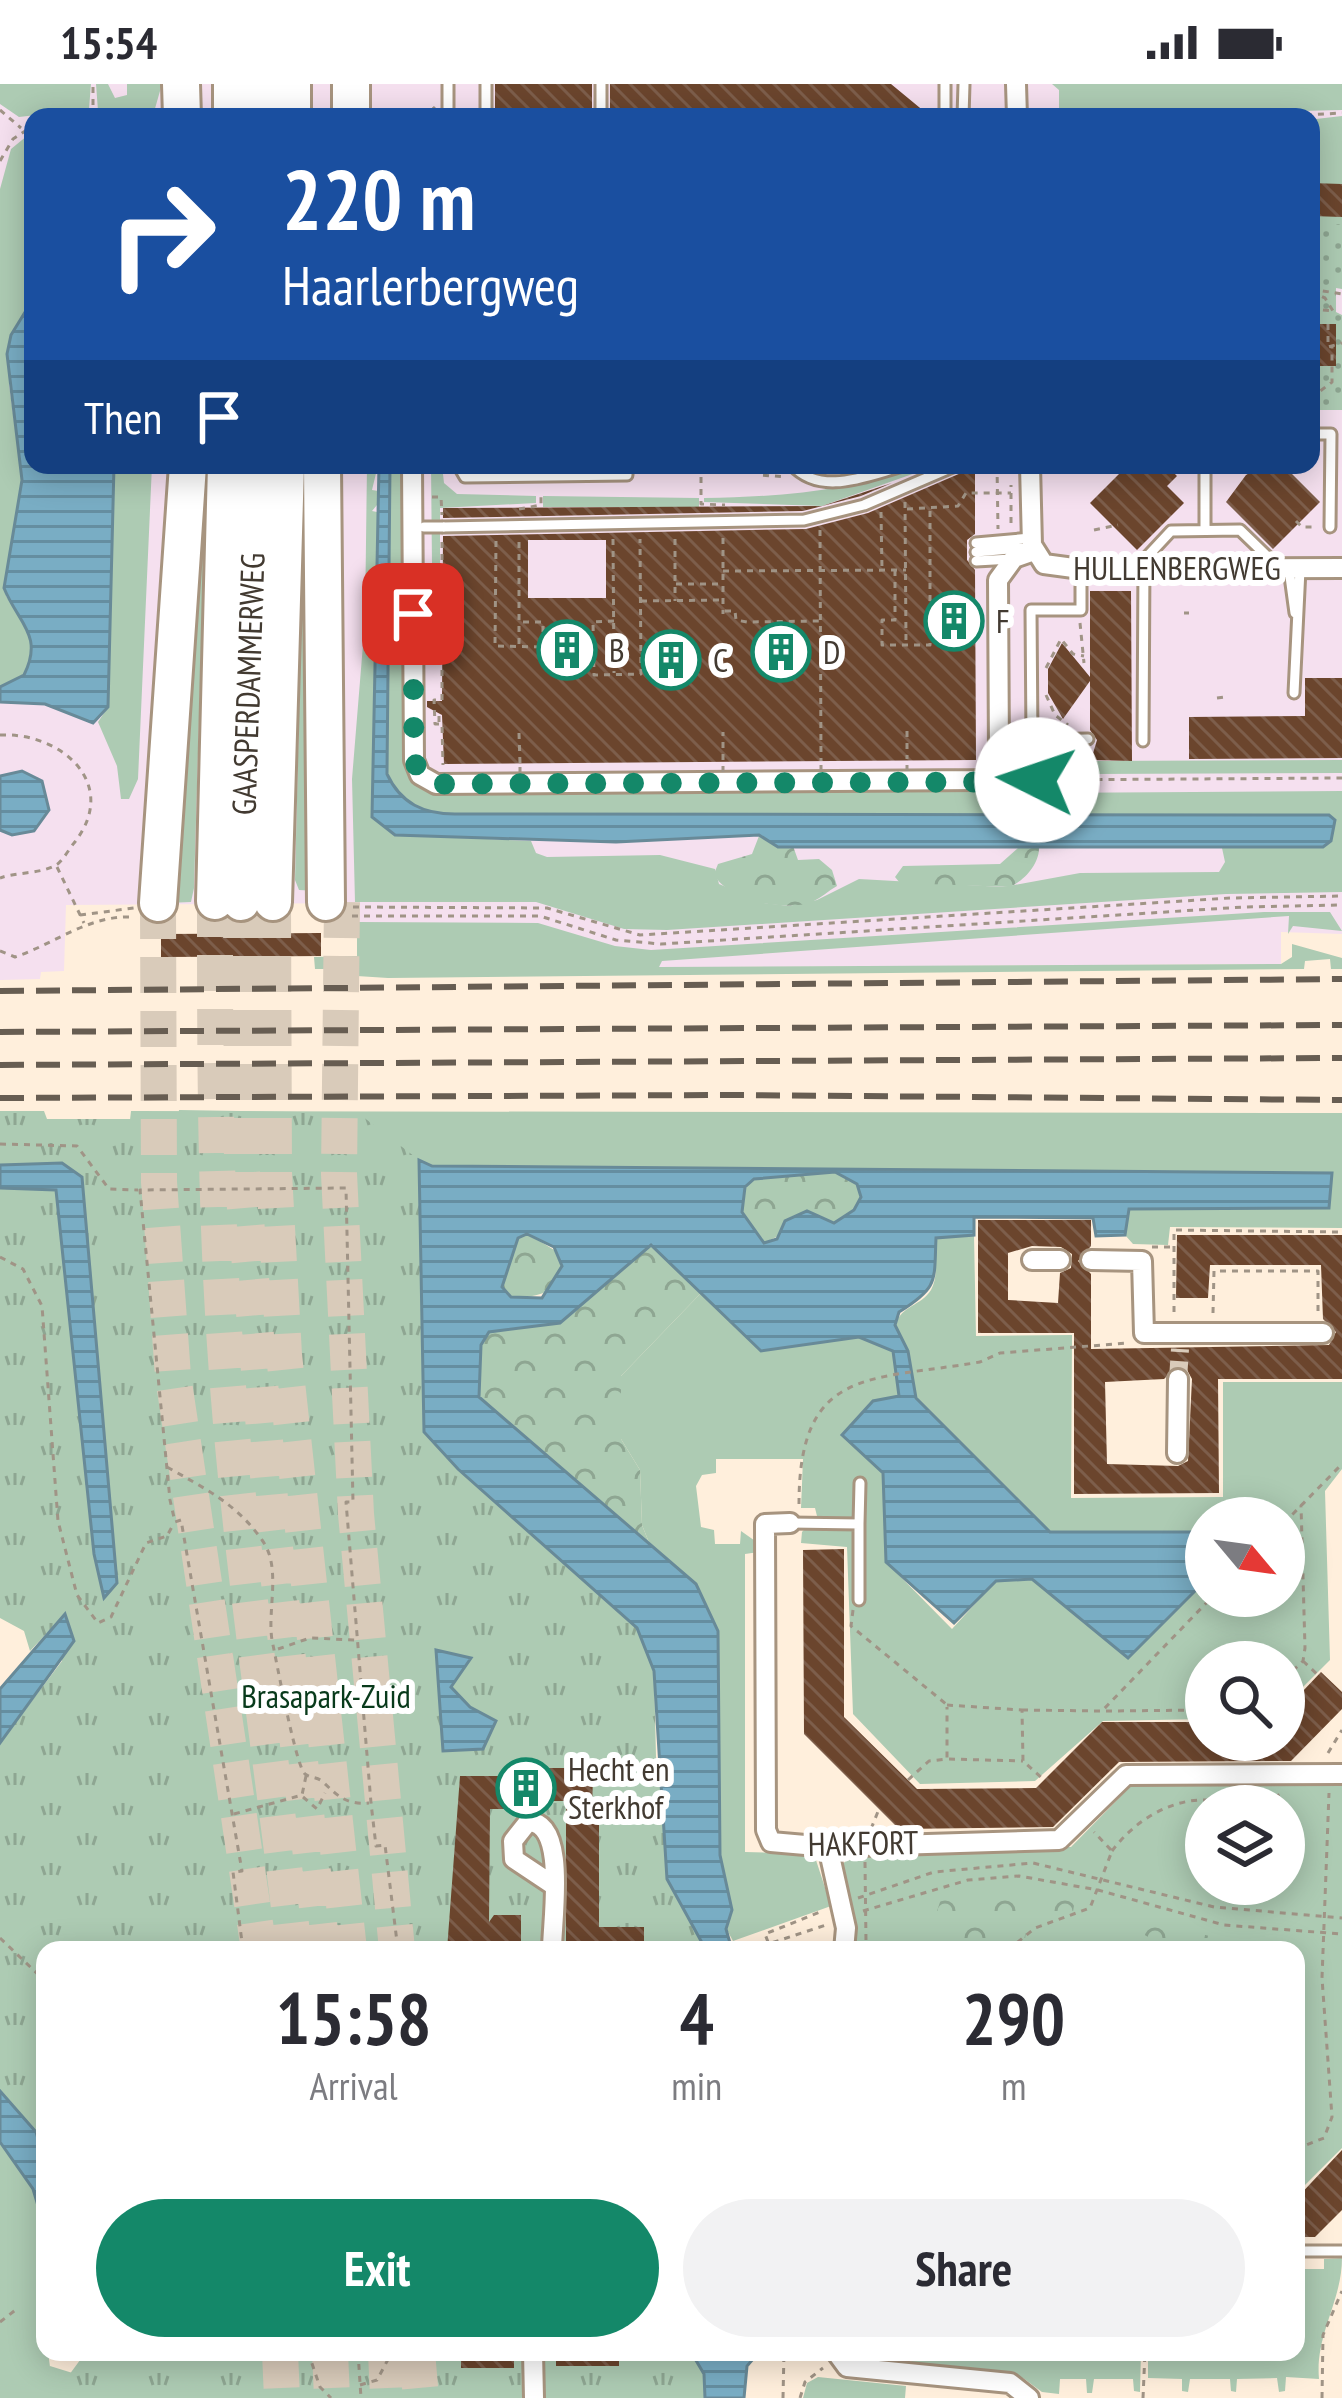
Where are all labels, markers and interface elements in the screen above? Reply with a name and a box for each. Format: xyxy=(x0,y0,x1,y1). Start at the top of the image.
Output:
text: 15:54 xyxy=(60,13,157,71)
text: 220 m xyxy=(282,144,475,253)
icon: right xyxy=(84,156,240,312)
text: Haarlerbergweg xyxy=(282,250,579,320)
icon: arrive xyxy=(186,384,252,450)
text: Then xyxy=(84,388,162,446)
street label: HULLENBERGWEG xyxy=(1073,546,1281,589)
street label: GAASPERDAMMERWEG xyxy=(221,552,274,816)
pin xyxy=(362,563,464,665)
icon: arrive xyxy=(380,581,446,647)
building icon: F xyxy=(923,590,985,652)
place label: F xyxy=(996,599,1010,642)
building icon: B xyxy=(536,619,598,681)
building icon: D xyxy=(750,621,812,683)
place label: B xyxy=(609,628,625,671)
building icon: C xyxy=(640,629,702,691)
place label: D xyxy=(823,630,840,673)
place label: C xyxy=(713,638,728,681)
position arrow xyxy=(974,717,1100,843)
north arrow xyxy=(1185,1497,1305,1617)
map controls xyxy=(1185,1497,1305,1905)
button: search xyxy=(1185,1641,1305,1761)
park label: Brasapark-Zuid xyxy=(241,1674,411,1717)
place label: Hecht en Sterkhof xyxy=(568,1747,670,1828)
building icon: Hecht en Sterkhof xyxy=(495,1757,557,1819)
button: layers xyxy=(1185,1785,1305,1905)
street label: HAKFORT xyxy=(807,1820,919,1865)
text: 15:58 xyxy=(276,1971,432,2064)
text: 4 xyxy=(680,1971,714,2064)
text: 290 xyxy=(962,1971,1065,2064)
text: Arrival xyxy=(310,2060,398,2111)
text: min xyxy=(671,2060,722,2111)
text: m xyxy=(1001,2060,1026,2111)
button: Exit xyxy=(96,2199,659,2337)
button: Share xyxy=(683,2199,1245,2337)

